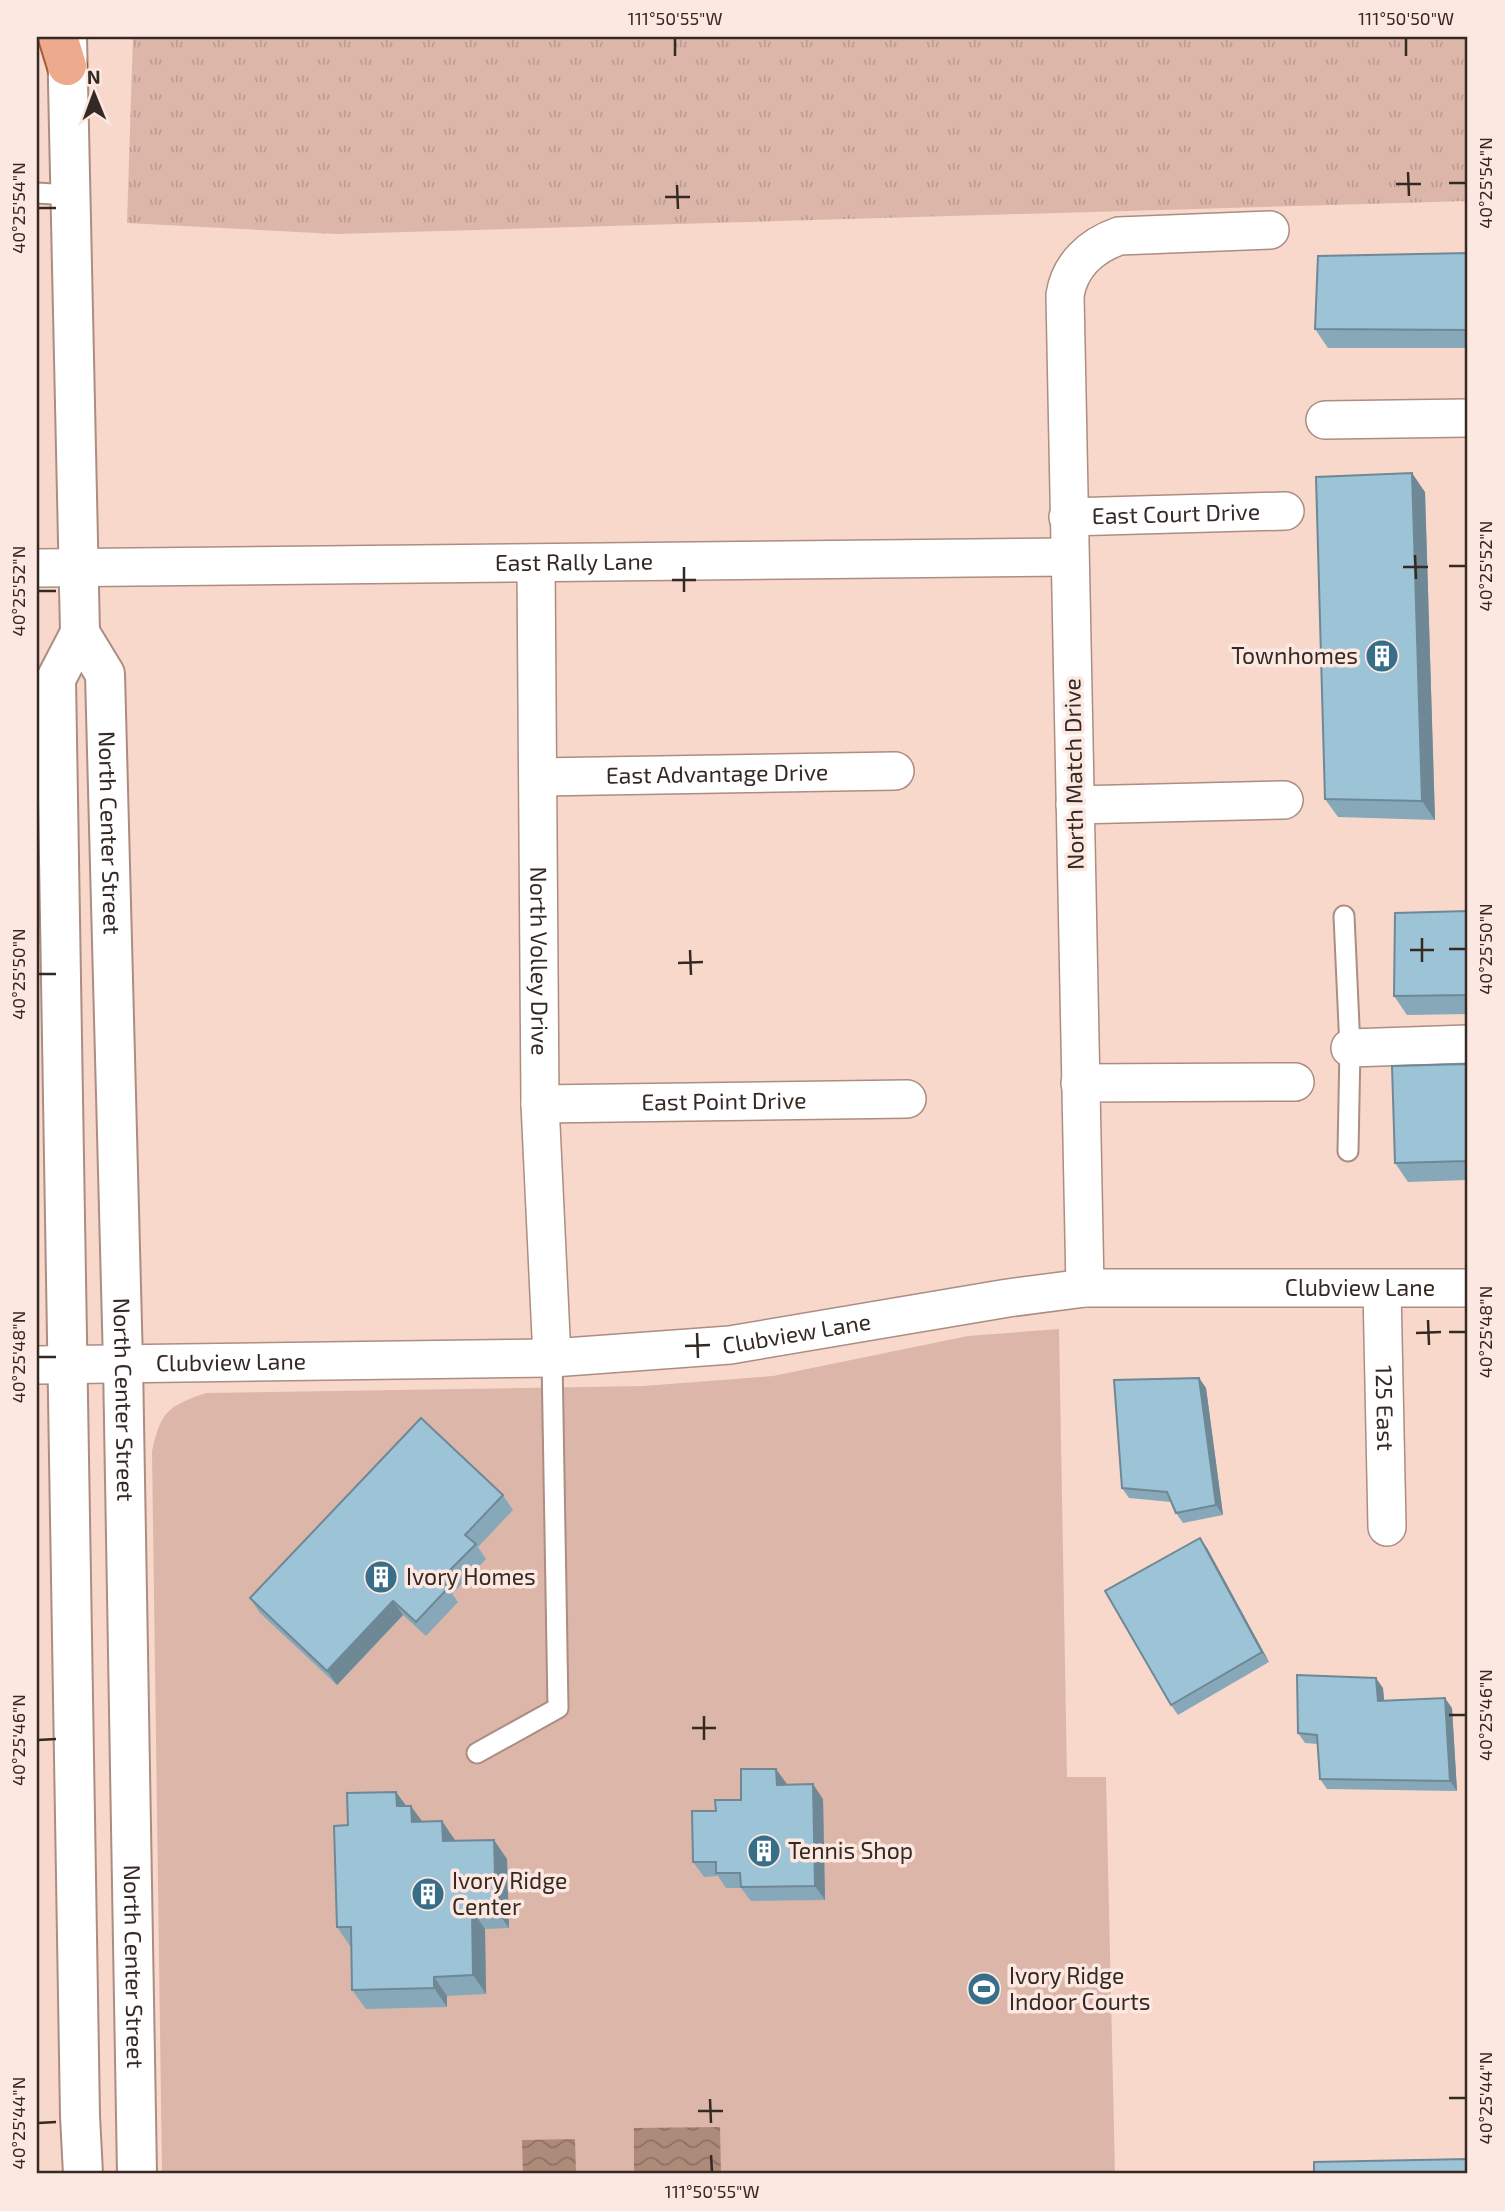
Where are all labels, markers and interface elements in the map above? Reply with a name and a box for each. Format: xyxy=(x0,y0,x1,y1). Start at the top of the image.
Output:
text: 111°50'55"W xyxy=(627,7,723,29)
text: 111°50'50"W xyxy=(1358,7,1454,29)
north arrow xyxy=(60,60,130,130)
text: N xyxy=(87,65,101,88)
text: 40°25'54"N xyxy=(1474,137,1496,229)
text: 40°25'54"N xyxy=(7,162,29,254)
street label: East Court Drive xyxy=(1091,497,1260,529)
text: 40°25'52"N xyxy=(1474,521,1496,611)
text: 40°25'52"N xyxy=(7,546,29,636)
street label: East Rally Lane xyxy=(495,546,653,576)
building icon: Townhomes xyxy=(1363,637,1401,675)
place label: Townhomes xyxy=(1231,641,1358,669)
street label: North Match Drive xyxy=(1057,678,1089,870)
street label: North Center Street xyxy=(93,731,127,935)
street label: East Advantage Drive xyxy=(606,757,828,789)
street label: North Volley Drive xyxy=(525,866,555,1056)
text: 40°25'50"N xyxy=(1474,903,1496,995)
text: 40°25'50"N xyxy=(7,928,29,1020)
street label: East Point Drive xyxy=(641,1085,807,1116)
street label: Clubview Lane xyxy=(1285,1273,1435,1301)
text: 40°25'48"N xyxy=(1474,1286,1496,1378)
street label: North Center Street xyxy=(108,1297,140,1502)
street label: Clubview Lane xyxy=(721,1306,873,1359)
text: 40°25'48"N xyxy=(7,1311,29,1403)
street label: Clubview Lane xyxy=(156,1346,306,1376)
street label: 125 East xyxy=(1371,1365,1400,1451)
building icon: Ivory Homes xyxy=(362,1558,400,1596)
place label: Ivory Homes xyxy=(406,1562,536,1590)
text: 40°25'46"N xyxy=(1474,1669,1496,1761)
text: 40°25'46"N xyxy=(7,1694,29,1786)
building icon: Tennis Shop xyxy=(745,1832,783,1870)
place label: Tennis Shop xyxy=(788,1836,913,1864)
street label: North Center Street xyxy=(119,1864,150,2069)
place label: Ivory Ridge Center xyxy=(452,1866,567,1920)
building icon: Ivory Ridge Center xyxy=(409,1875,447,1913)
place label: Ivory Ridge Indoor Courts xyxy=(1009,1961,1151,2015)
sports icon: Ivory Ridge Indoor Courts xyxy=(965,1970,1003,2008)
text: 40°25'44"N xyxy=(1474,2052,1496,2144)
text: 40°25'44"N xyxy=(7,2077,29,2169)
text: 111°50'55"W xyxy=(664,2180,760,2202)

